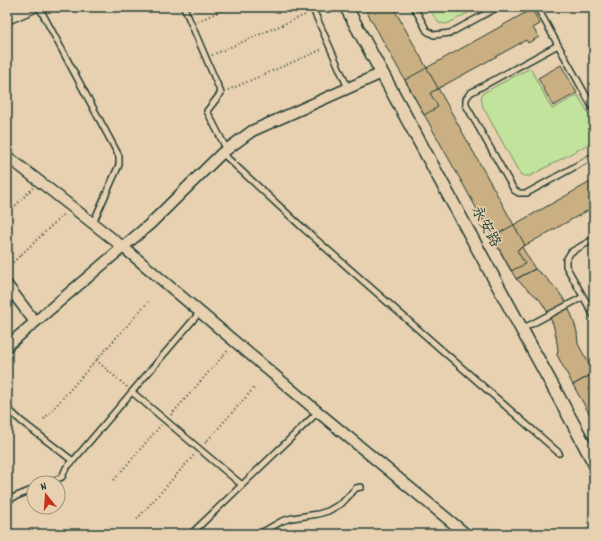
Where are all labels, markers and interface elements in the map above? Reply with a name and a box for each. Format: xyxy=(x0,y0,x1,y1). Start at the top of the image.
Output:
street label: 永安路 xyxy=(464,202,506,252)
north arrow xyxy=(26,475,66,515)
text: N xyxy=(39,479,49,496)

